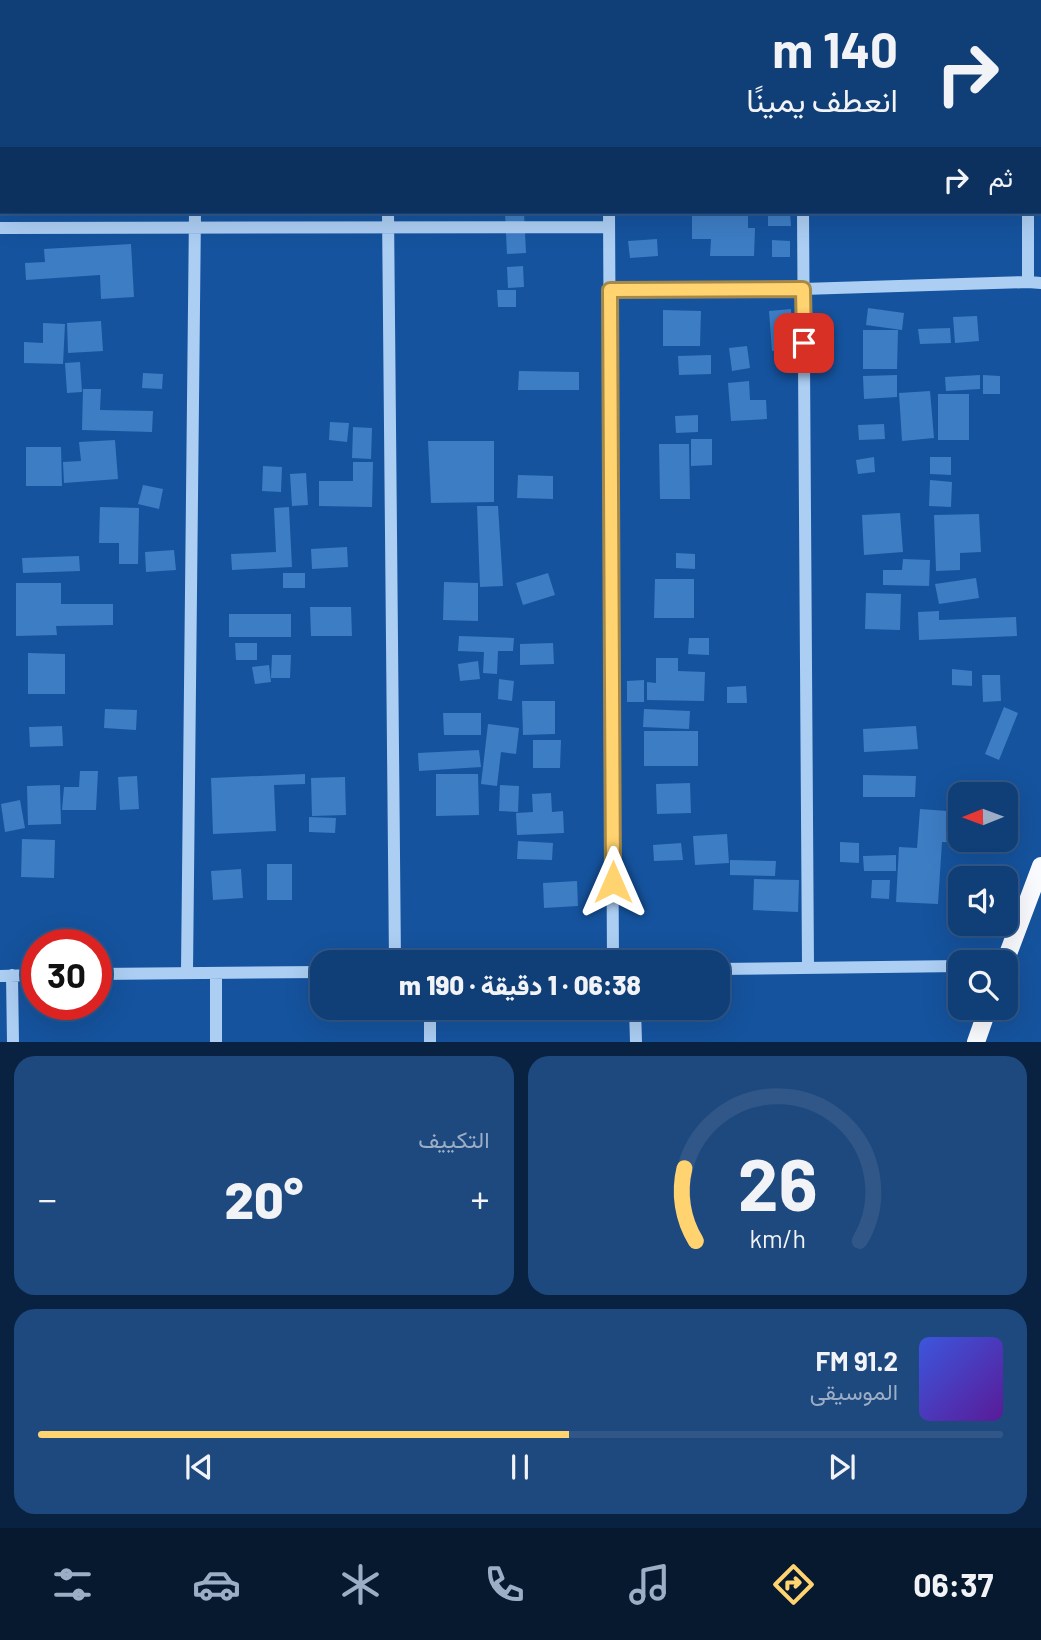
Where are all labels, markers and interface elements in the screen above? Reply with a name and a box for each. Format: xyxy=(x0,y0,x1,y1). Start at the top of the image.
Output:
text: 140 m xyxy=(772,19,898,78)
icon: right xyxy=(922,28,1013,119)
text: انعطف يمينًا xyxy=(746,80,898,118)
icon: right xyxy=(937,161,975,199)
text: ثم xyxy=(989,161,1013,192)
pin xyxy=(774,313,834,373)
icon: arrive xyxy=(785,324,823,362)
north arrow xyxy=(948,782,1018,852)
map controls xyxy=(948,782,1018,1020)
position arrow xyxy=(576,845,650,919)
button: sound xyxy=(948,866,1018,936)
speed limit sign: 30 xyxy=(21,929,112,1020)
button: search xyxy=(948,950,1018,1020)
text: 06:38 · 1 دقيقة · 190 m xyxy=(399,969,641,1000)
text: التكييف xyxy=(418,1125,490,1153)
text: 26 xyxy=(737,1139,817,1227)
text: 20° xyxy=(224,1167,303,1229)
text: − xyxy=(38,1175,57,1221)
text: + xyxy=(470,1175,490,1221)
text: km/h xyxy=(749,1223,806,1253)
text: 91.2 FM xyxy=(816,1345,898,1376)
text: الموسيقى xyxy=(810,1377,898,1405)
icon: previous xyxy=(180,1448,218,1486)
icon: pause xyxy=(501,1448,539,1486)
icon: next xyxy=(823,1448,861,1486)
icon: filters xyxy=(48,1560,97,1609)
icon: car xyxy=(192,1560,241,1609)
icon: climate xyxy=(336,1560,385,1609)
icon: phone xyxy=(480,1560,529,1609)
icon: music xyxy=(625,1560,674,1609)
icon: directions xyxy=(769,1560,818,1609)
text: 06:37 xyxy=(913,1565,993,1603)

